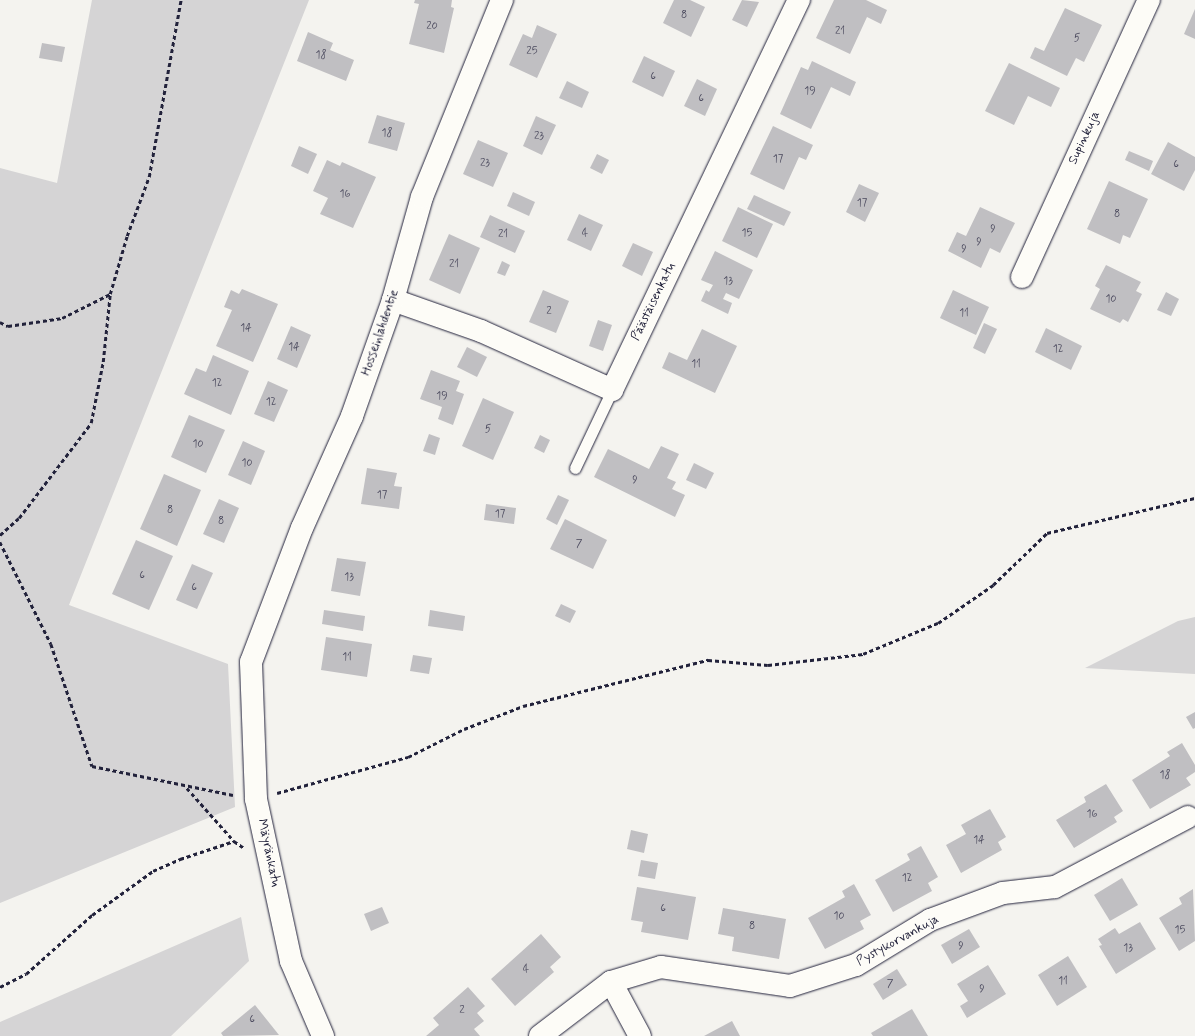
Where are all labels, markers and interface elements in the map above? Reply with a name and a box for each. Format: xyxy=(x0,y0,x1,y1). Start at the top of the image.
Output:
house number: 8 xyxy=(681,8,687,22)
house number: 20 xyxy=(426,19,438,33)
house number: 21 xyxy=(835,24,845,38)
house number: 5 xyxy=(1074,31,1080,45)
house number: 25 xyxy=(526,44,538,58)
house number: 18 xyxy=(316,48,326,62)
house number: 6 xyxy=(650,69,656,83)
house number: 19 xyxy=(804,84,816,98)
house number: 6 xyxy=(698,91,704,105)
street label: Supinkuja xyxy=(1066,109,1104,167)
house number: 18 xyxy=(382,126,392,140)
house number: 23 xyxy=(534,129,544,143)
house number: 17 xyxy=(773,152,783,166)
house number: 23 xyxy=(480,156,490,170)
house number: 6 xyxy=(1173,157,1179,171)
house number: 16 xyxy=(340,187,350,201)
house number: 17 xyxy=(857,196,867,210)
house number: 8 xyxy=(1114,207,1120,221)
house number: 9 xyxy=(990,222,996,236)
house number: 4 xyxy=(582,226,588,240)
house number: 15 xyxy=(742,226,752,240)
house number: 21 xyxy=(498,227,508,241)
house number: 9 xyxy=(976,235,982,249)
house number: 9 xyxy=(961,242,967,256)
house number: 21 xyxy=(449,257,459,271)
street label: Päästäisenkatu xyxy=(628,260,680,344)
house number: 13 xyxy=(723,274,733,288)
street label: Hosseinlahdentie xyxy=(359,288,403,378)
house number: 10 xyxy=(1105,292,1117,306)
house number: 2 xyxy=(546,304,552,318)
house number: 11 xyxy=(959,306,969,320)
house number: 14 xyxy=(240,321,252,335)
house number: 14 xyxy=(288,340,300,354)
house number: 12 xyxy=(1053,342,1063,356)
house number: 11 xyxy=(691,357,701,371)
house number: 12 xyxy=(212,376,222,390)
house number: 19 xyxy=(436,389,448,403)
house number: 12 xyxy=(266,395,276,409)
house number: 5 xyxy=(485,422,491,436)
house number: 10 xyxy=(192,437,204,451)
house number: 10 xyxy=(241,456,253,470)
house number: 9 xyxy=(632,473,638,487)
house number: 17 xyxy=(377,488,387,502)
house number: 8 xyxy=(167,503,173,517)
house number: 17 xyxy=(495,507,505,521)
house number: 8 xyxy=(218,514,224,528)
house number: 7 xyxy=(576,537,582,551)
house number: 6 xyxy=(139,568,145,582)
house number: 13 xyxy=(344,570,354,584)
house number: 6 xyxy=(191,580,197,594)
house number: 11 xyxy=(342,650,352,664)
house number: 18 xyxy=(1160,768,1170,782)
house number: 16 xyxy=(1087,807,1097,821)
street label: Mäyränkatu xyxy=(253,818,283,888)
house number: 14 xyxy=(973,833,985,847)
house number: 12 xyxy=(902,871,912,885)
house number: 6 xyxy=(660,901,666,915)
house number: 10 xyxy=(833,909,845,923)
street label: Pystykorvankuja xyxy=(854,912,942,970)
house number: 8 xyxy=(749,919,755,933)
house number: 15 xyxy=(1175,923,1185,937)
house number: 9 xyxy=(958,939,964,953)
house number: 13 xyxy=(1123,941,1133,955)
house number: 4 xyxy=(523,962,529,976)
house number: 11 xyxy=(1058,974,1068,988)
house number: 7 xyxy=(887,977,893,991)
house number: 9 xyxy=(979,982,985,996)
house number: 2 xyxy=(459,1003,465,1017)
house number: 6 xyxy=(249,1012,255,1026)

